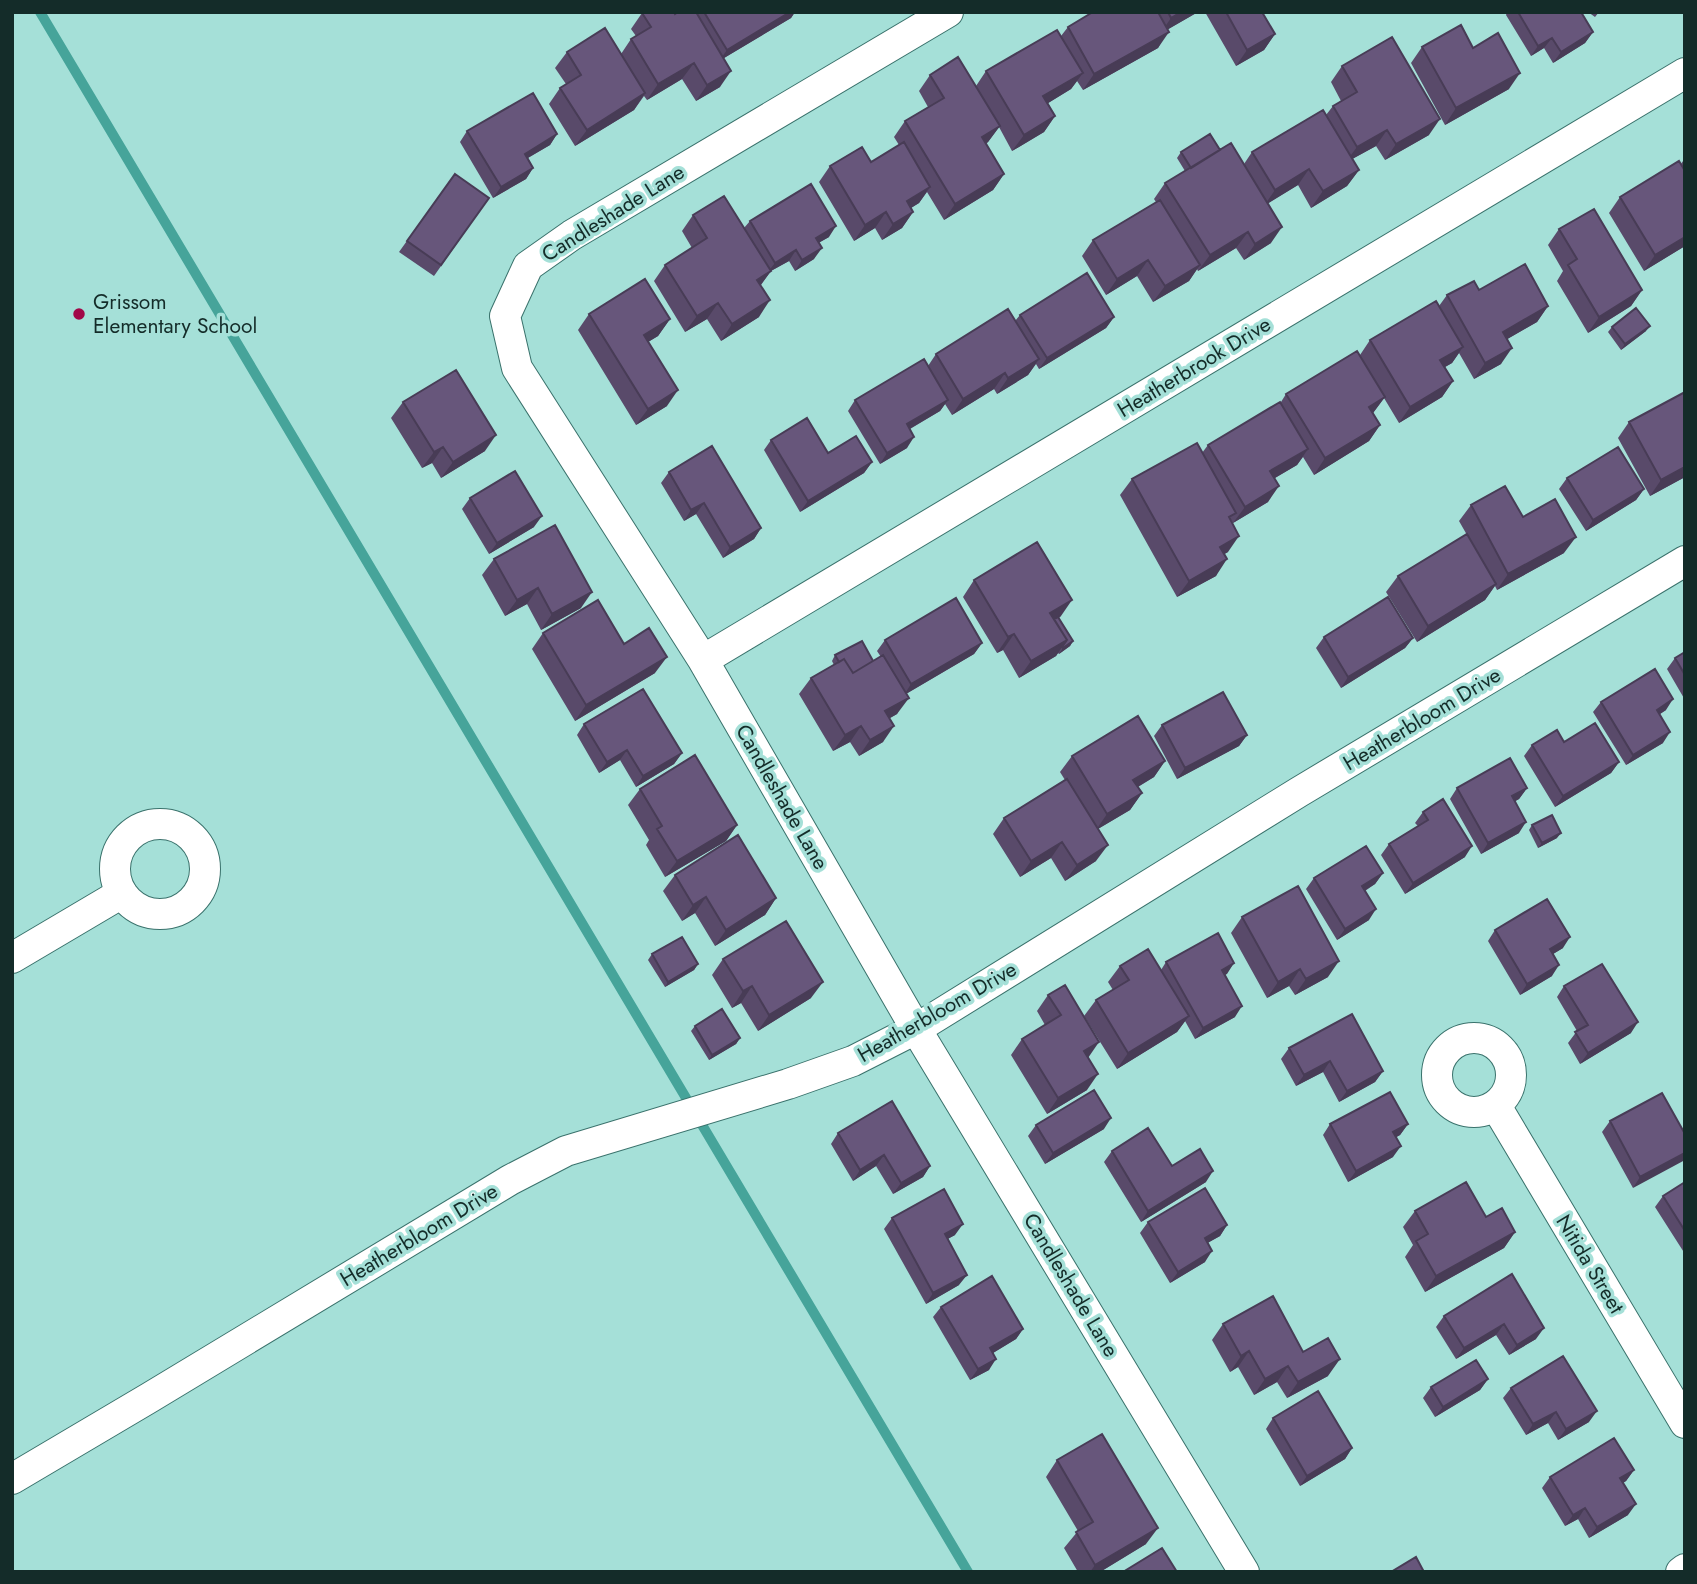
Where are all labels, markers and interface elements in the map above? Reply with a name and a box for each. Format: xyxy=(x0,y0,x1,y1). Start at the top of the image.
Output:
street label: Candleshade Lane xyxy=(536,157,690,269)
place label: Grissom Elementary School xyxy=(93,287,257,341)
marker: Grissom Elementary School xyxy=(71,306,87,322)
street label: Heatherbrook Drive xyxy=(1112,309,1276,425)
street label: Heatherbloom Drive xyxy=(1338,660,1507,778)
street label: Candleshade Lane xyxy=(728,719,836,875)
street label: Heatherbloom Drive xyxy=(852,954,1022,1070)
street label: Heatherbloom Drive xyxy=(335,1176,504,1294)
street label: Candleshade Lane xyxy=(1016,1207,1126,1363)
street label: Nitida Street xyxy=(1549,1209,1631,1319)

